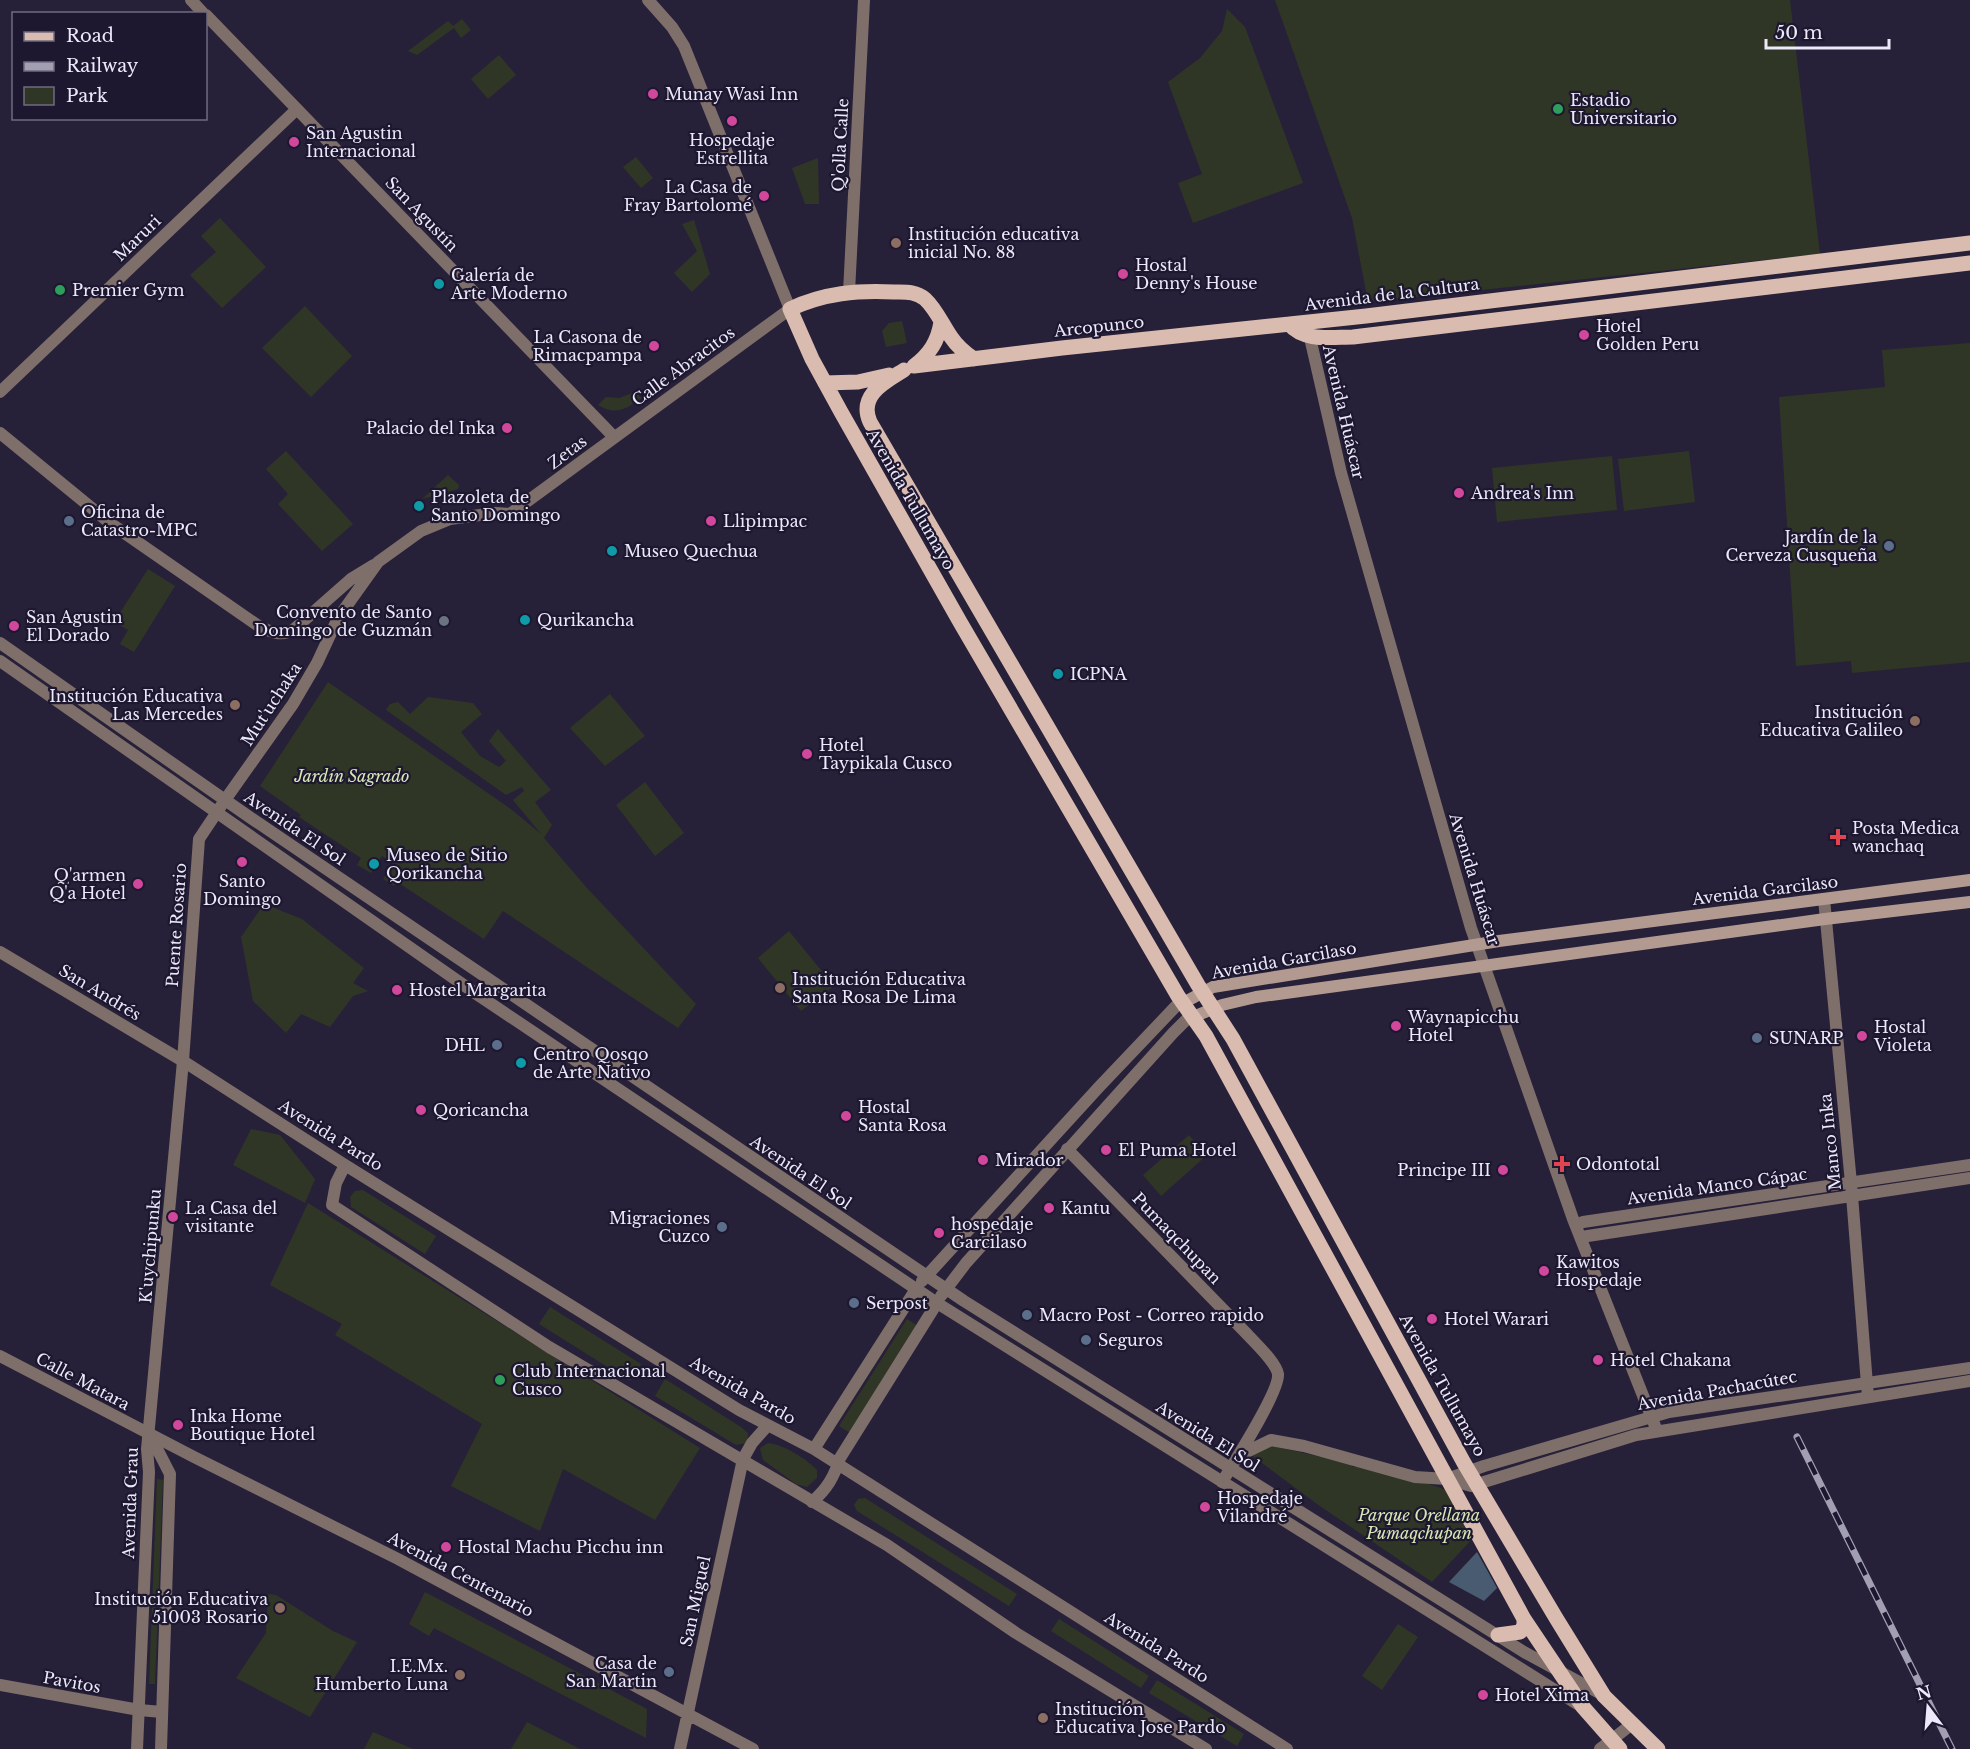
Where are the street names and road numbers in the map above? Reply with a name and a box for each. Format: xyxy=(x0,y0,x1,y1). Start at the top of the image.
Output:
street label: Q'olla Calle xyxy=(828,98,852,192)
street label: San Agustín xyxy=(381,172,463,256)
street label: Maruri xyxy=(109,210,165,265)
street label: Avenida de la Cultura xyxy=(1303,273,1481,315)
street label: Arcopunco xyxy=(1052,311,1145,341)
street label: Calle Abracitos xyxy=(628,322,738,410)
street label: Avenida Huáscar xyxy=(1319,342,1369,481)
street label: Avenida Tullumayo xyxy=(862,424,960,573)
street label: Zetas xyxy=(544,431,590,473)
street label: Mut'uchaka xyxy=(237,659,305,749)
street label: Avenida El Sol xyxy=(240,786,349,869)
street label: Avenida Huáscar xyxy=(1445,810,1505,948)
street label: Puente Rosario xyxy=(162,862,190,988)
street label: Avenida Garcilaso xyxy=(1690,871,1839,909)
street label: Avenida Garcilaso xyxy=(1209,937,1358,983)
street label: San Andrés xyxy=(55,960,145,1024)
street label: Manco Inka xyxy=(1815,1092,1845,1191)
street label: Avenida Pardo xyxy=(274,1094,387,1175)
street label: Avenida El Sol xyxy=(746,1130,855,1213)
street label: Avenida Manco Cápac xyxy=(1625,1163,1809,1209)
street label: K'uychipunku xyxy=(135,1188,165,1304)
street label: Pumaqchupan xyxy=(1128,1188,1226,1288)
street label: Avenida Tullumayo xyxy=(1395,1309,1491,1460)
street label: Calle Matara xyxy=(33,1348,134,1414)
street label: Avenida Pardo xyxy=(686,1351,800,1428)
street label: Avenida Pachacútec xyxy=(1635,1366,1799,1414)
street label: Avenida El Sol xyxy=(1152,1396,1263,1476)
street label: Avenida Grau xyxy=(118,1447,142,1560)
street label: Avenida Centenario xyxy=(384,1527,537,1621)
street label: San Miguel xyxy=(676,1554,714,1648)
street label: Avenida Pardo xyxy=(1100,1606,1213,1687)
street label: Pavitos xyxy=(42,1667,102,1697)

